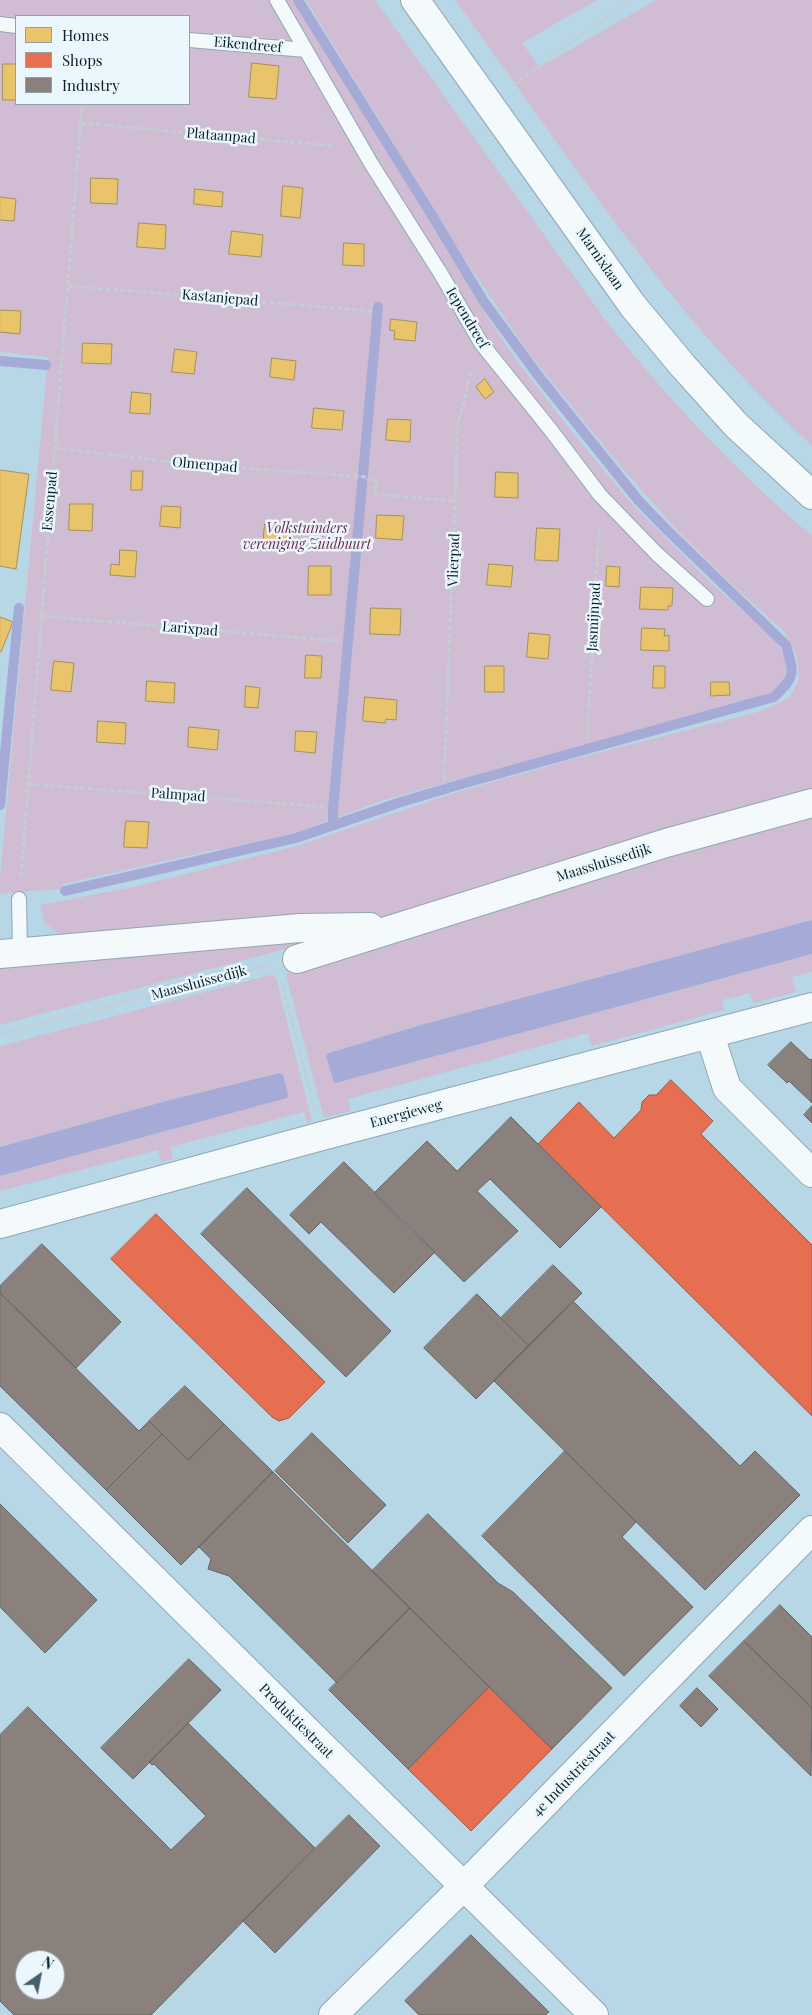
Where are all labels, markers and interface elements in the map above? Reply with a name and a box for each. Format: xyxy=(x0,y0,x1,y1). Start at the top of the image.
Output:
legend xyxy=(15,15,190,105)
text: Homes xyxy=(62,25,109,45)
street label: Eikendreef xyxy=(213,34,283,56)
text: Shops xyxy=(62,50,103,70)
text: Industry xyxy=(62,75,120,95)
street label: Plataanpad xyxy=(186,125,256,147)
street label: Marnixlaan xyxy=(573,225,627,293)
street label: Iependreef xyxy=(442,285,492,351)
street label: Kastanjepad xyxy=(181,286,259,310)
street label: Olmenpad xyxy=(172,454,238,476)
street label: Essenpad xyxy=(39,471,61,531)
park label: Volkstuinders vereniging Zuidbuurt xyxy=(243,521,371,554)
street label: Vlierpad xyxy=(445,533,463,587)
street label: Jasmijnpad xyxy=(584,582,604,652)
street label: Larixpad xyxy=(161,618,219,640)
street label: Palmpad xyxy=(150,785,206,805)
street label: Maassluissedijk xyxy=(555,841,653,885)
street label: Maassluissedijk xyxy=(149,962,249,1004)
street label: Energieweg xyxy=(368,1096,444,1132)
street label: Produktiestraat xyxy=(255,1680,337,1762)
street label: 4e Industriestraat xyxy=(529,1728,619,1820)
north arrow xyxy=(15,1950,65,2000)
text: N xyxy=(38,1952,57,1974)

